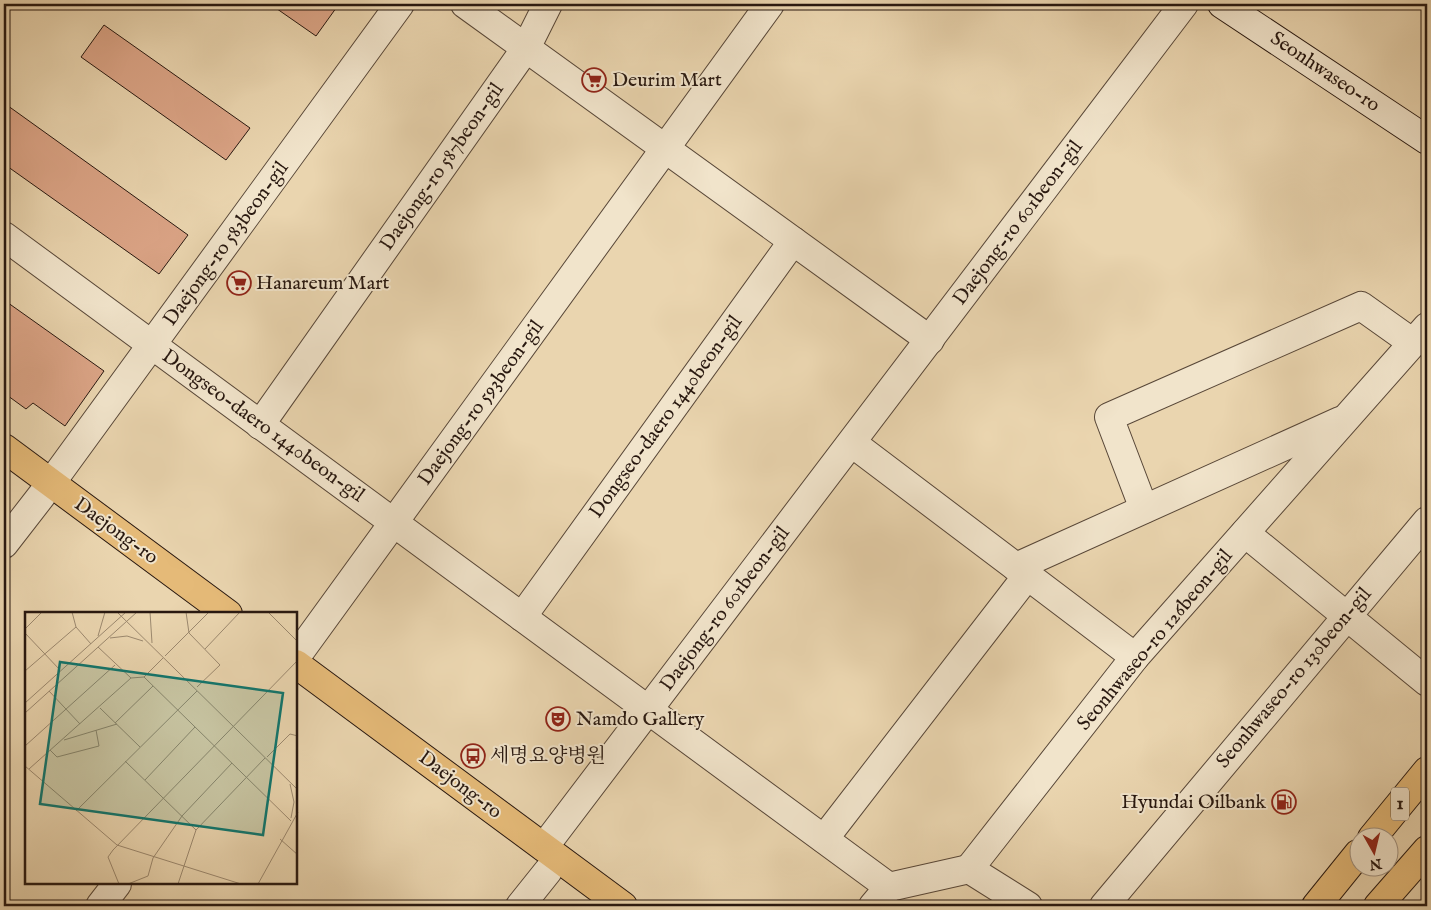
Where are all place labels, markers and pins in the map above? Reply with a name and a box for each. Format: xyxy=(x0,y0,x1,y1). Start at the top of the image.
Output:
supermarket icon: Deurim Mart xyxy=(581,67,607,93)
place label: Deurim Mart xyxy=(612,68,722,93)
supermarket icon: Hanareum Mart xyxy=(226,270,252,296)
place label: Hanareum Mart xyxy=(256,271,390,296)
theatre icon: Namdo Gallery xyxy=(545,706,571,732)
place label: Namdo Gallery xyxy=(576,707,705,732)
bus stop icon: 세명요양병원 xyxy=(460,743,486,769)
place label: 세명요양병원 xyxy=(490,744,606,769)
fuel station icon: Hyundai Oilbank xyxy=(1271,789,1297,815)
place label: Hyundai Oilbank xyxy=(1121,790,1266,815)

